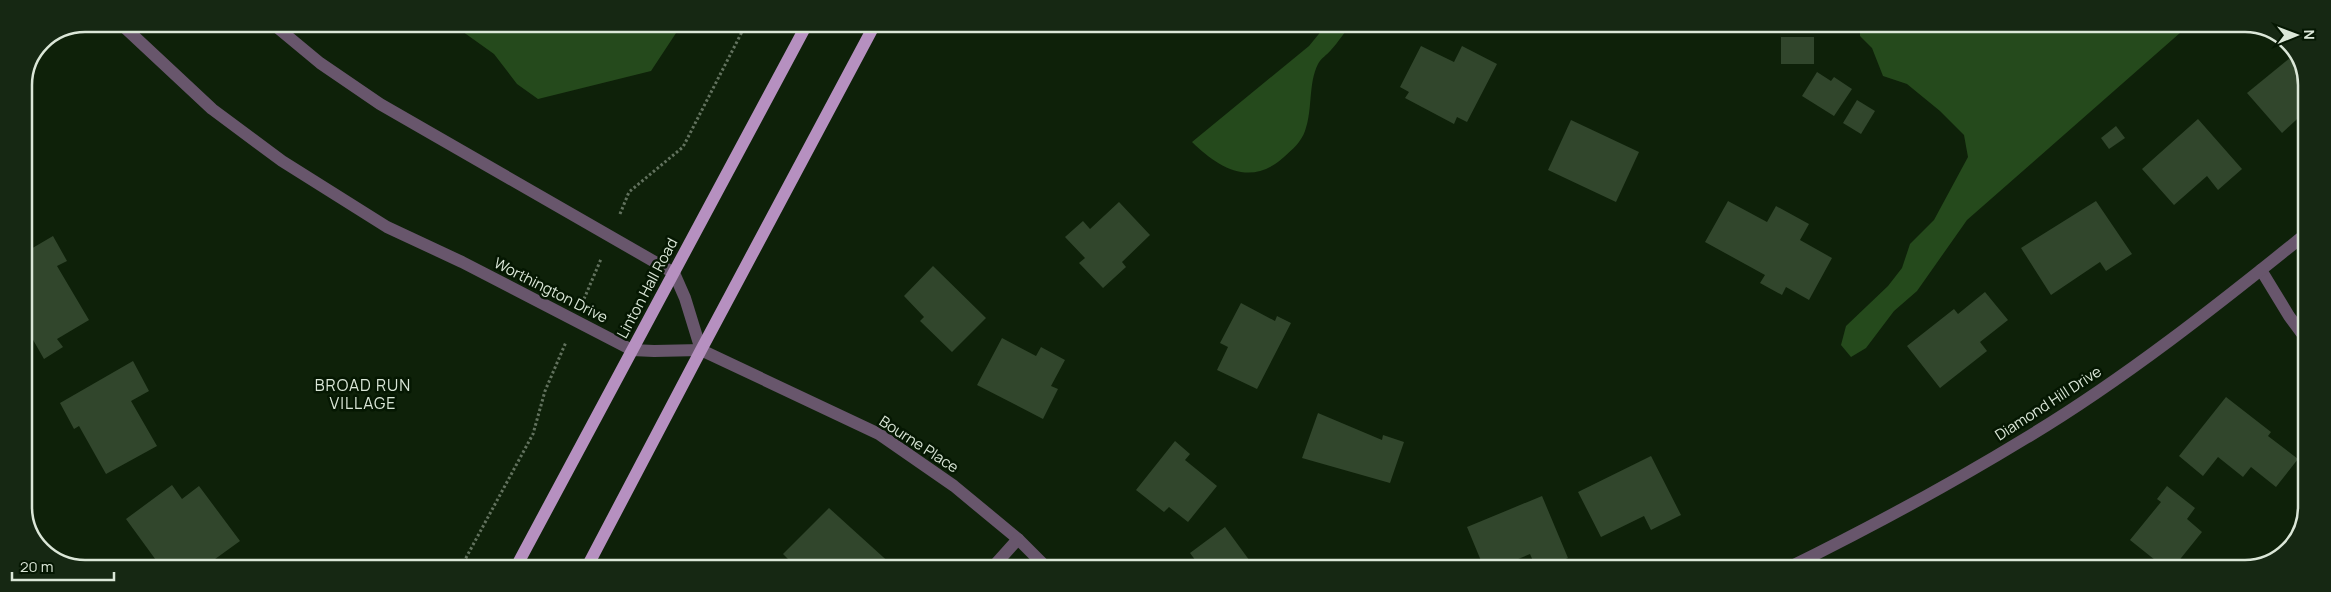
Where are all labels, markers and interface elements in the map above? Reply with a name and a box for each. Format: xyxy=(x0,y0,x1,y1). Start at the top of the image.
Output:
north arrow xyxy=(2271,10,2321,60)
text: N xyxy=(2300,30,2319,40)
street label: Linton Hall Road xyxy=(612,234,682,342)
street label: Worthington Drive xyxy=(490,252,612,328)
street label: Diamond Hill Drive xyxy=(1991,361,2106,445)
district label: BROAD RUN VILLAGE xyxy=(315,374,411,414)
street label: Bourne Place xyxy=(875,410,963,478)
scale bar xyxy=(12,550,115,582)
text: 20 m xyxy=(20,556,53,577)

